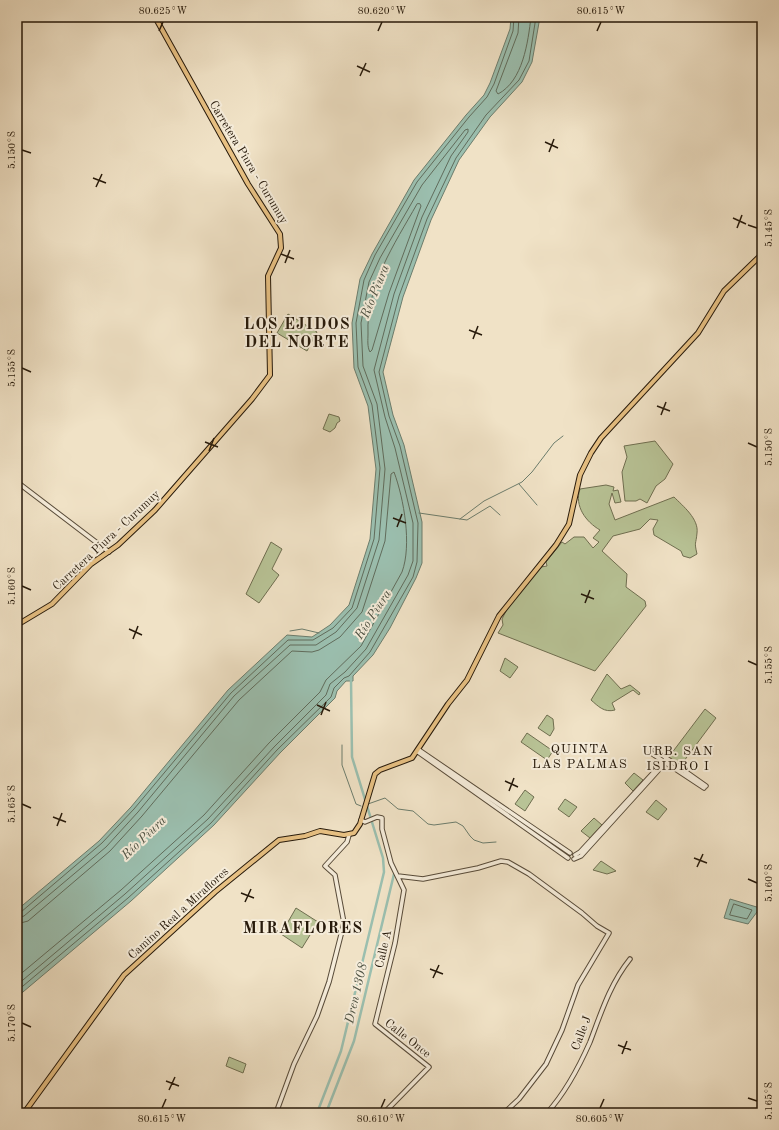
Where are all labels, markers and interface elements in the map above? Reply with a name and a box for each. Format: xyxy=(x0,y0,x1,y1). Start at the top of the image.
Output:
text: 80.625°W xyxy=(139,6,187,16)
text: 80.620°W xyxy=(358,6,406,16)
text: 80.615°W xyxy=(577,6,625,16)
street label: Carretera Piura - Curumuy xyxy=(207,99,290,227)
text: 5.150°S xyxy=(7,131,17,169)
text: 5.145°S xyxy=(764,209,774,247)
water label: Río Piura xyxy=(358,263,392,321)
district label: LOS EJIDOS DEL NORTE xyxy=(243,317,351,351)
text: 5.155°S xyxy=(7,349,17,387)
text: 5.150°S xyxy=(764,428,774,466)
street label: Carretera Piura - Curumuy xyxy=(51,488,163,593)
text: 5.160°S xyxy=(7,567,17,605)
water label: Río Piura xyxy=(352,588,394,643)
text: 5.155°S xyxy=(764,646,774,684)
district label: QUINTA LAS PALMAS xyxy=(532,743,628,771)
district label: URB. SAN ISIDRO I xyxy=(642,745,714,773)
text: 5.165°S xyxy=(7,785,17,823)
water label: Río Piura xyxy=(119,814,169,863)
text: 5.160°S xyxy=(764,864,774,902)
street label: Camino Real a Miraflores xyxy=(126,866,231,962)
district label: MIRAFLORES xyxy=(243,921,363,937)
street label: Calle A xyxy=(374,929,394,969)
water label: Dren 1308 xyxy=(343,961,370,1026)
text: 5.170°S xyxy=(7,1004,17,1042)
street label: Calle J xyxy=(570,1014,594,1052)
street label: Calle Once xyxy=(382,1017,433,1061)
text: 5.165°S xyxy=(764,1082,774,1120)
text: 80.615°W xyxy=(138,1114,186,1124)
text: 80.610°W xyxy=(357,1114,405,1124)
text: 80.605°W xyxy=(576,1114,624,1124)

